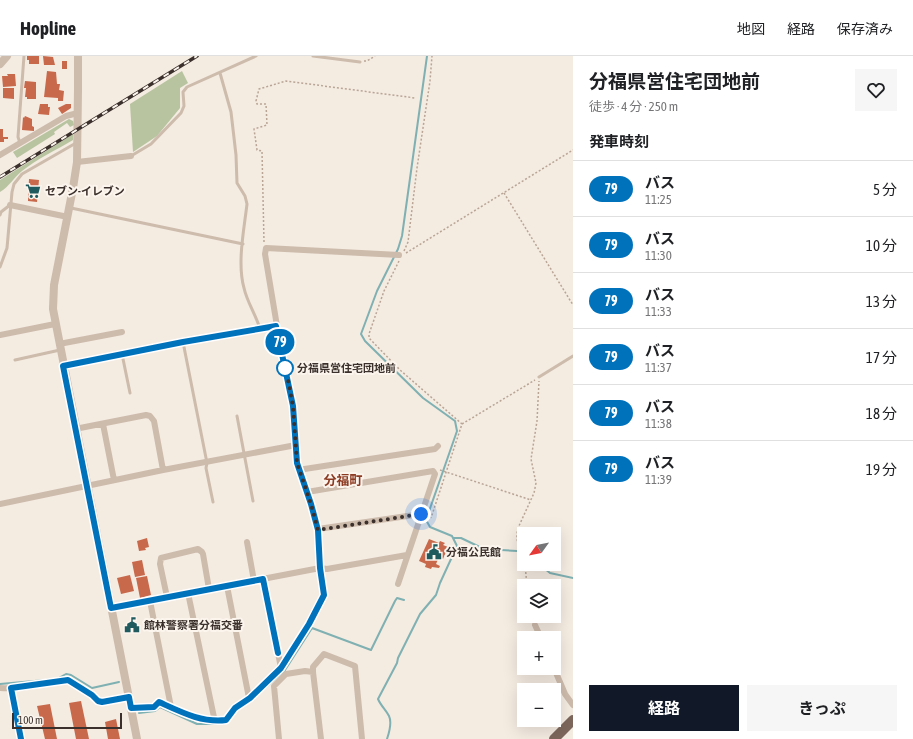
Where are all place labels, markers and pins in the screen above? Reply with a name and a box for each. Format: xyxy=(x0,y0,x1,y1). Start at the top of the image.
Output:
supermarket icon: セブン-イレブン xyxy=(24,182,42,200)
place label: セブン-イレブン xyxy=(45,185,125,197)
marker: 分福県営住宅団地前 xyxy=(276,359,294,377)
place label: 分福県営住宅団地前 xyxy=(297,362,396,374)
public building icon: 分福公民館 xyxy=(425,543,443,561)
place label: 分福公民館 xyxy=(446,546,501,558)
public building icon: 館林警察署分福交番 xyxy=(123,616,141,634)
place label: 館林警察署分福交番 xyxy=(143,619,243,631)

